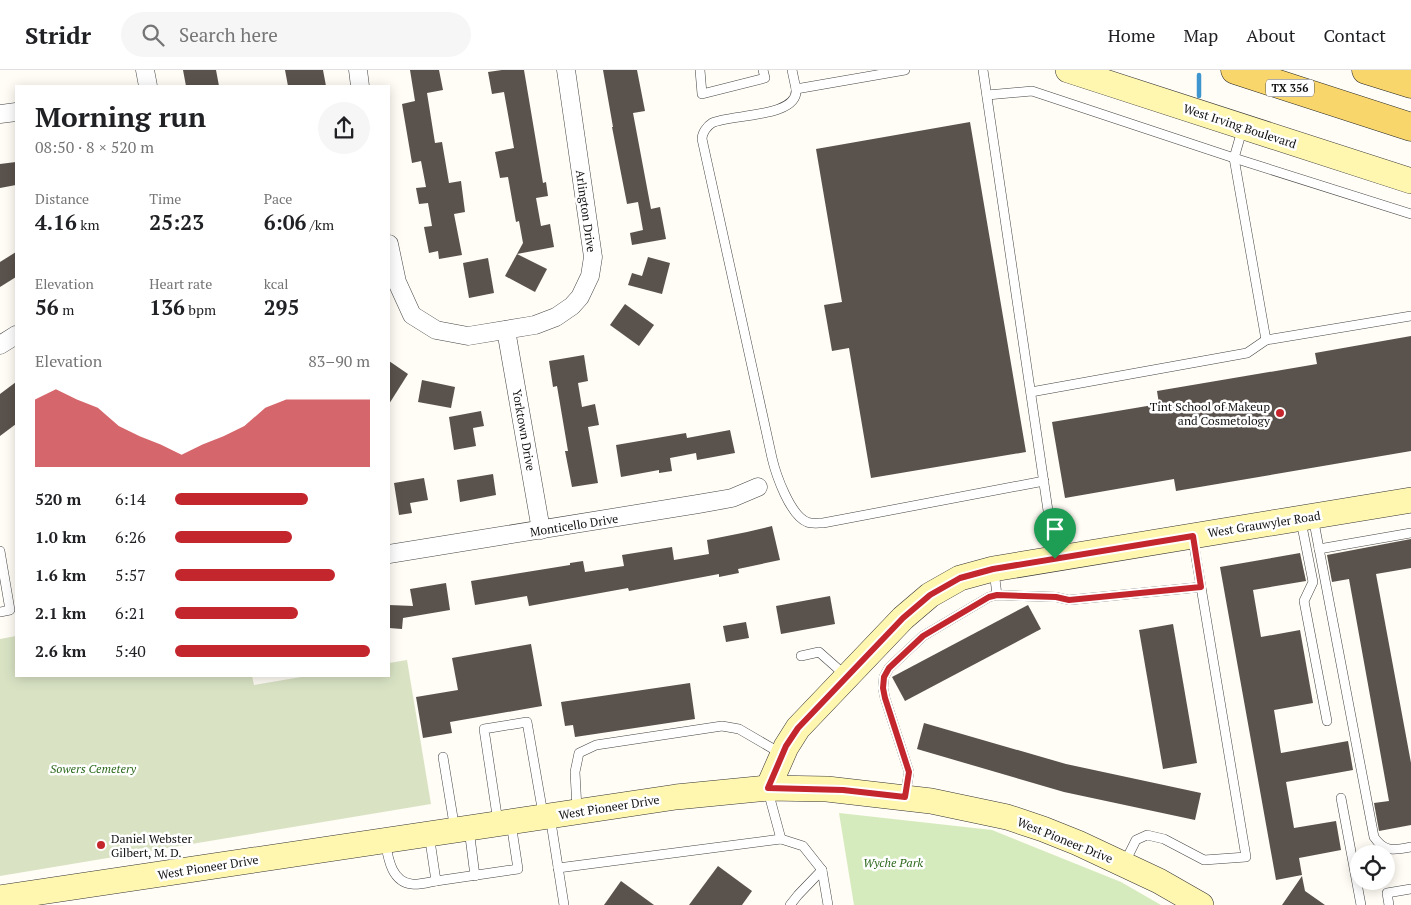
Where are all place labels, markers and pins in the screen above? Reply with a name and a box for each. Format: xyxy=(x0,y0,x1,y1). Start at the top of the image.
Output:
place label: Tint School of Makeup and Cosmetology xyxy=(1150,399,1271,428)
marker: Tint School of Makeup and Cosmetology xyxy=(1274,407,1286,419)
pin xyxy=(1034,508,1076,559)
place label: Daniel Webster Gilbert, M. D. xyxy=(111,831,193,860)
marker: Daniel Webster Gilbert, M. D. xyxy=(95,839,107,851)

